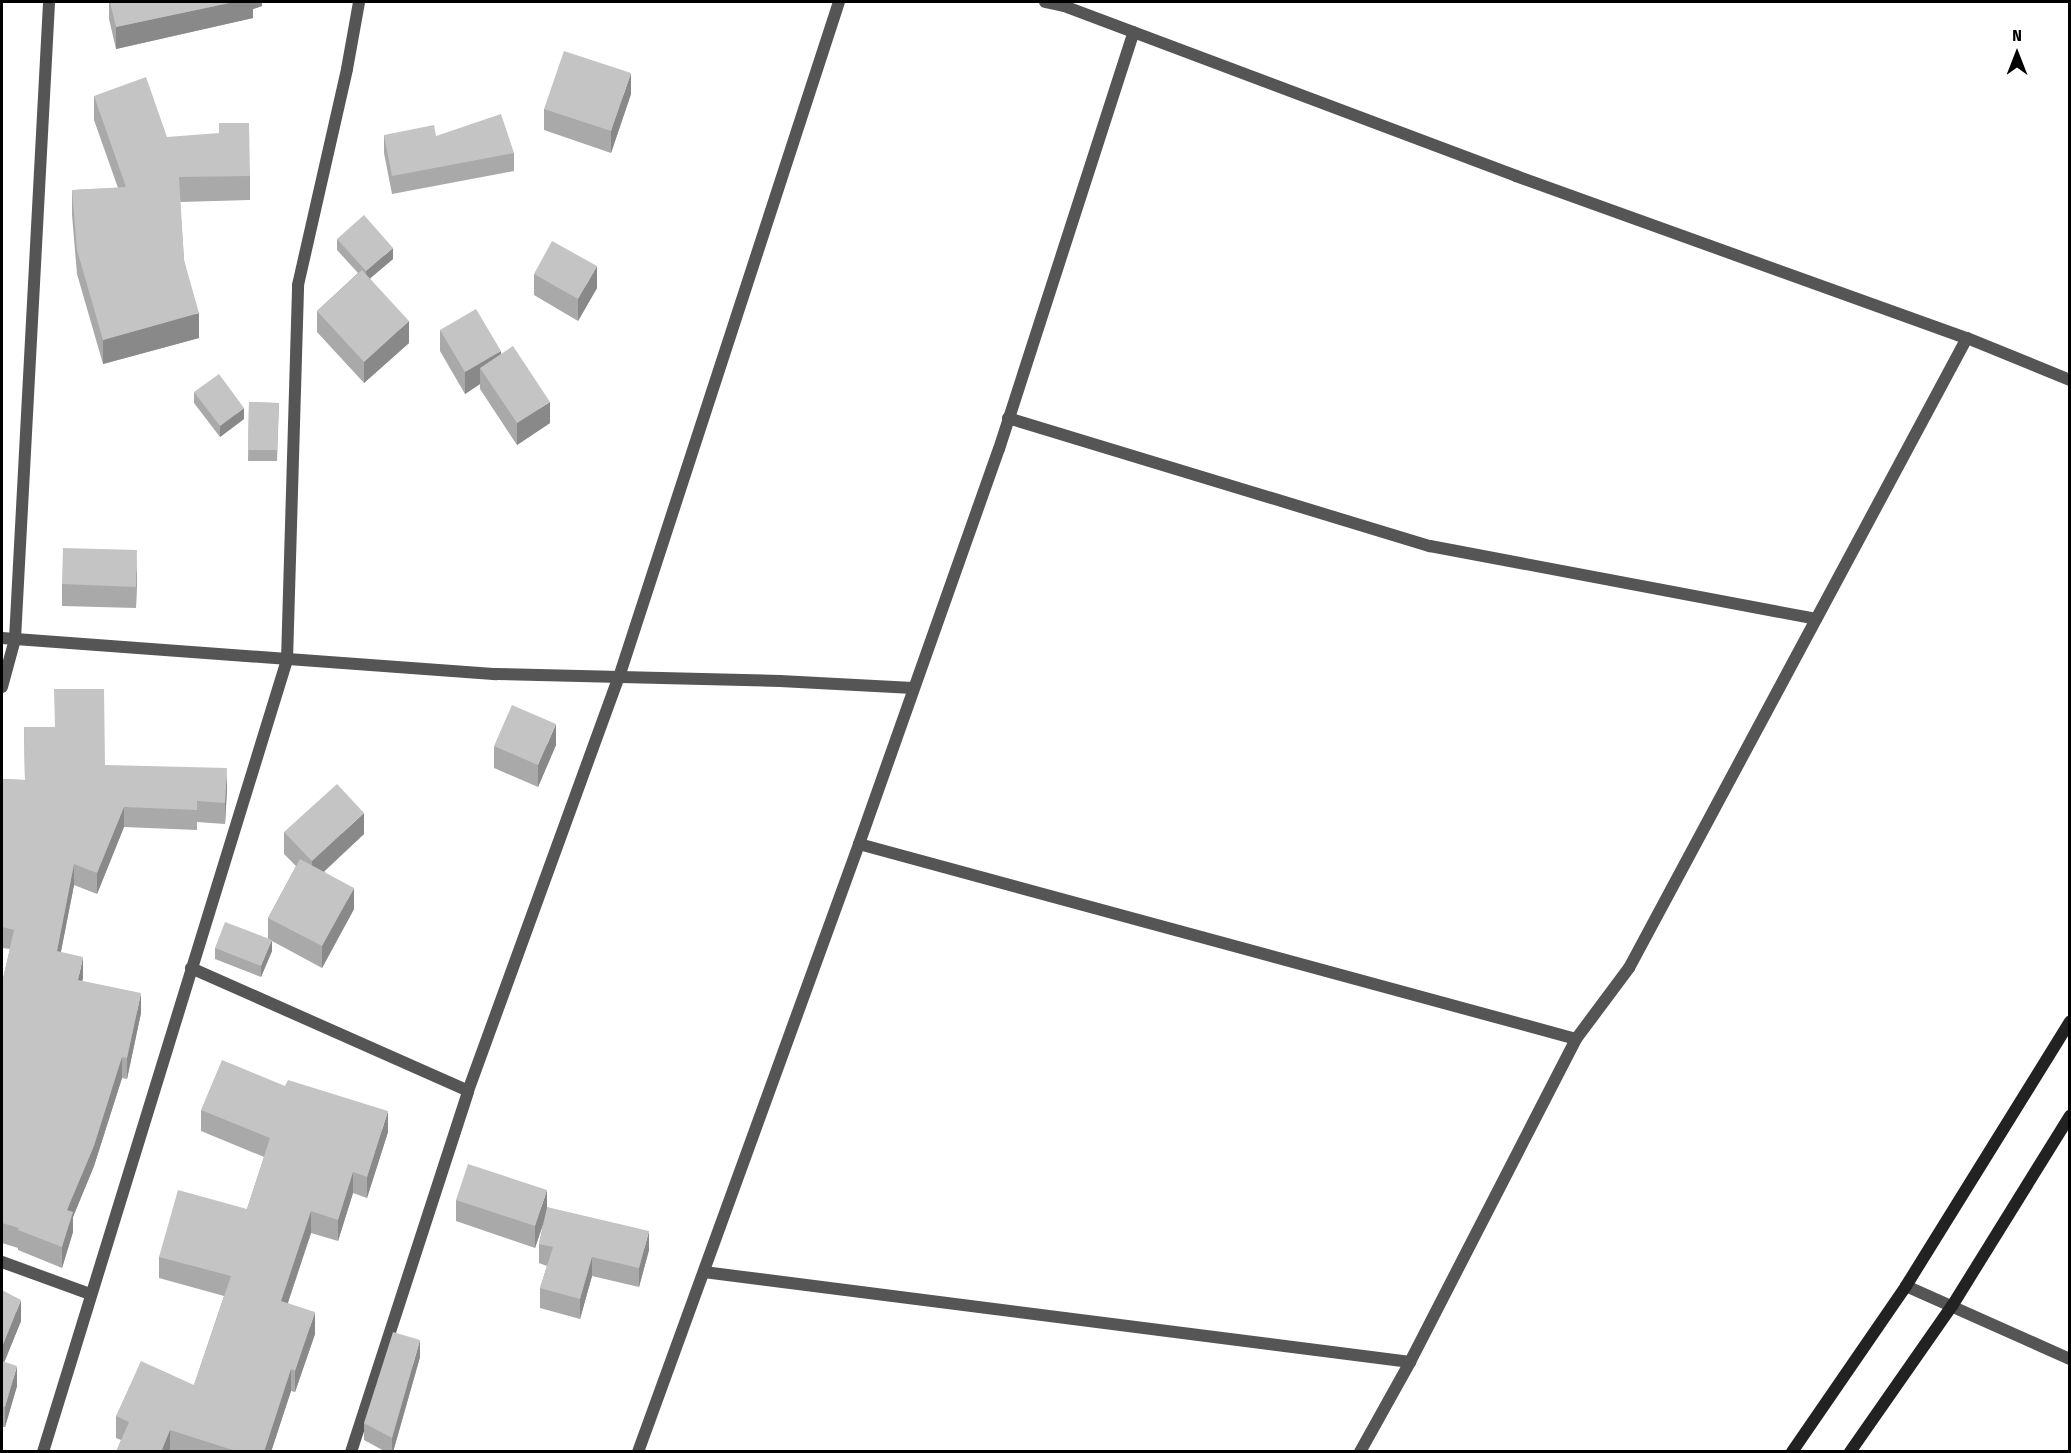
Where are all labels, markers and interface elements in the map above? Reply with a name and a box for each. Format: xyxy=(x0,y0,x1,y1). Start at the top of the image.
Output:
north arrow xyxy=(1987,24,2047,84)
text: N xyxy=(2012,26,2022,45)

